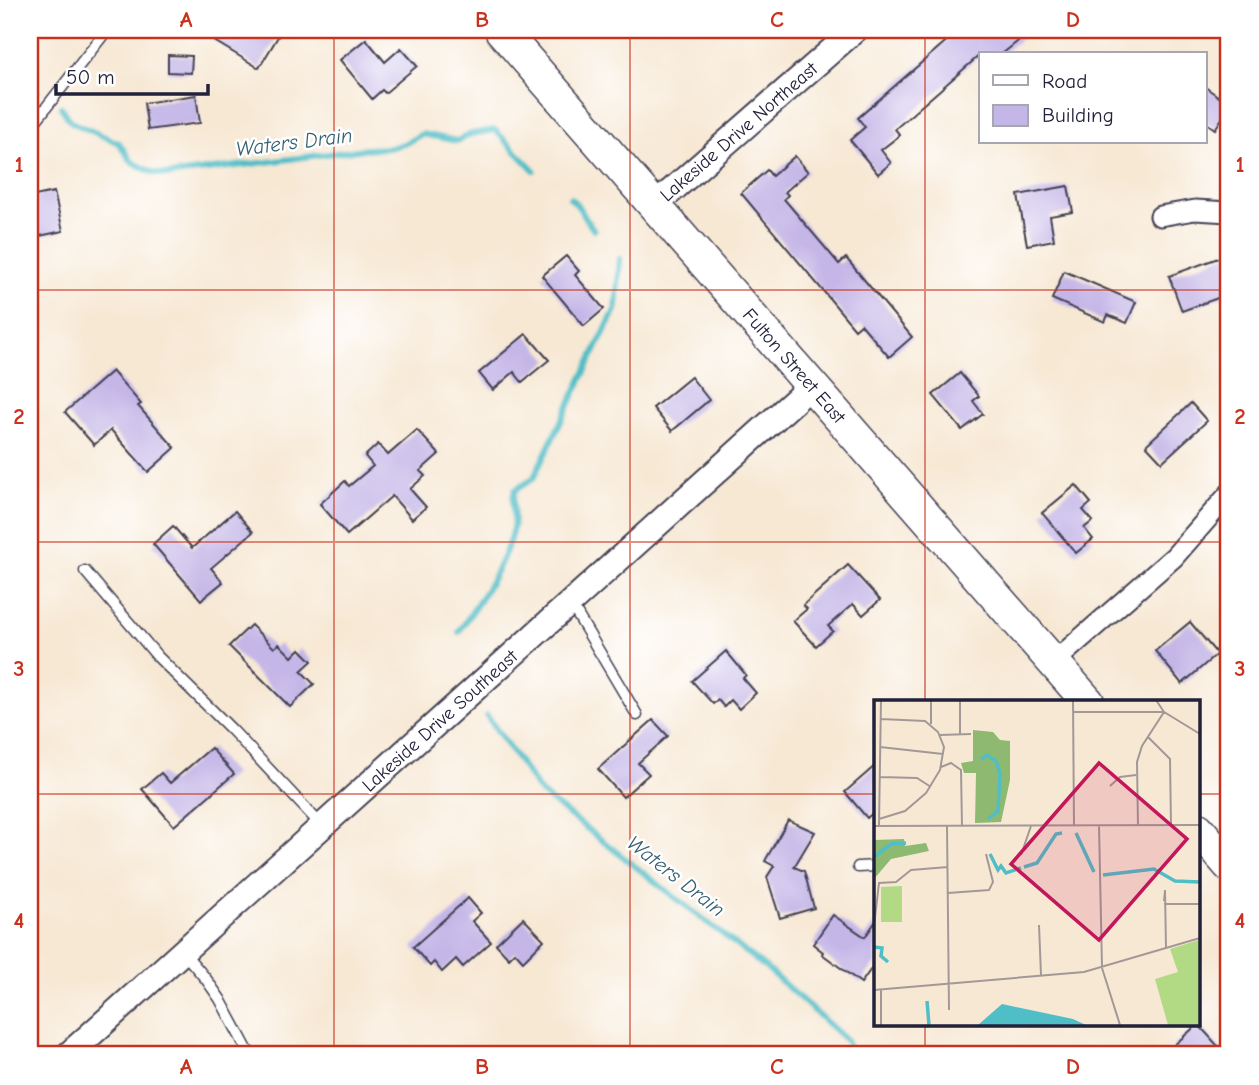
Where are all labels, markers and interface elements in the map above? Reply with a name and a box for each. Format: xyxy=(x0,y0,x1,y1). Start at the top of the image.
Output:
text: A xyxy=(180,6,193,33)
text: B xyxy=(475,6,489,33)
text: C xyxy=(770,6,784,33)
text: D xyxy=(1066,6,1080,33)
scale bar xyxy=(56,52,208,96)
legend xyxy=(979,52,1206,144)
street label: Lakeside Drive Northeast xyxy=(656,57,823,206)
text: 50 m xyxy=(66,65,115,89)
text: Road xyxy=(1042,69,1087,93)
text: Building xyxy=(1042,103,1114,127)
water label: Waters Drain xyxy=(234,123,354,161)
text: 1 xyxy=(14,151,24,178)
text: 1 xyxy=(1235,151,1245,178)
street label: Fulton Street East xyxy=(738,304,850,428)
text: 2 xyxy=(13,403,25,430)
text: 2 xyxy=(1234,403,1246,430)
street label: Lakeside Drive Southeast xyxy=(358,645,523,796)
text: 3 xyxy=(13,655,25,682)
text: 3 xyxy=(1234,655,1246,682)
inset map xyxy=(874,700,1200,1026)
water label: Waters Drain xyxy=(622,830,730,922)
text: 4 xyxy=(14,907,25,934)
text: 4 xyxy=(1235,907,1246,934)
text: A xyxy=(180,1053,193,1080)
text: B xyxy=(475,1053,489,1080)
text: C xyxy=(770,1053,784,1080)
text: D xyxy=(1066,1053,1080,1080)

